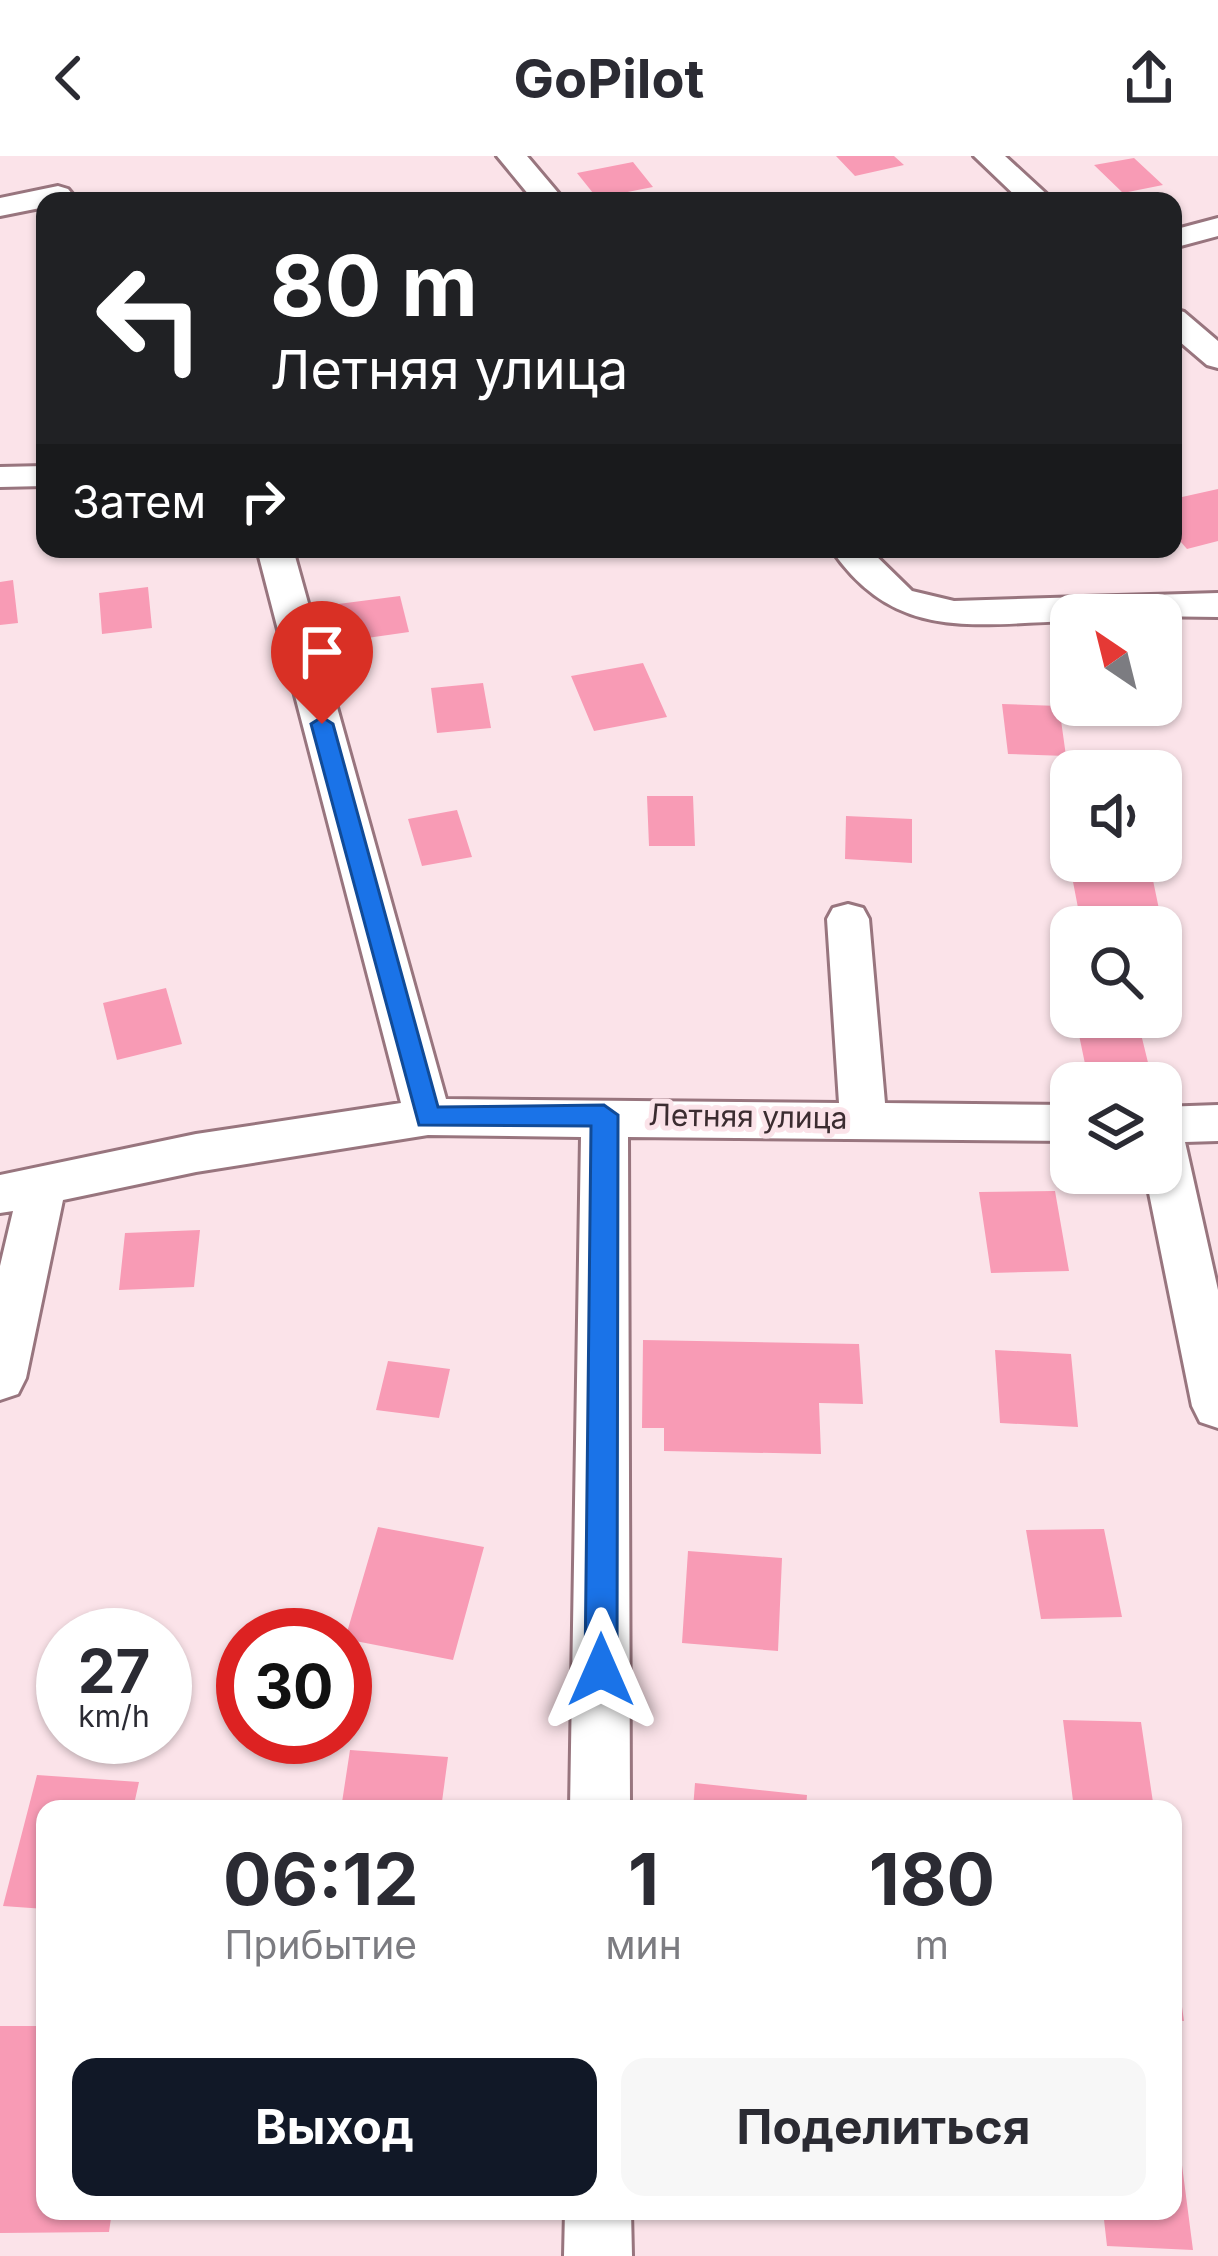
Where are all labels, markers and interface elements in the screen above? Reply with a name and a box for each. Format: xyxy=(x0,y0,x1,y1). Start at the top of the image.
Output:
icon: back xyxy=(36,45,102,111)
icon: share xyxy=(1116,45,1182,111)
text: GoPilot xyxy=(514,46,704,111)
text: 80 m xyxy=(270,235,478,336)
icon: left xyxy=(72,240,228,396)
text: Летняя улица xyxy=(270,337,628,402)
icon: right xyxy=(230,468,296,534)
text: Затем xyxy=(72,474,206,529)
north arrow xyxy=(1050,594,1182,726)
map controls xyxy=(1050,594,1182,1194)
pin xyxy=(271,601,373,724)
icon: arrive xyxy=(289,619,355,685)
button: sound xyxy=(1050,750,1182,882)
button: search xyxy=(1050,906,1182,1038)
button: layers xyxy=(1050,1062,1182,1194)
street label: Летняя улица xyxy=(648,1096,848,1136)
position arrow xyxy=(538,1607,664,1733)
speed limit sign: 30 xyxy=(216,1608,372,1764)
text: 27 xyxy=(78,1635,150,1707)
text: km/h xyxy=(78,1698,150,1734)
text: 06:12 xyxy=(223,1835,419,1922)
text: 1 xyxy=(628,1835,659,1922)
text: 180 xyxy=(869,1835,995,1922)
text: Прибытие xyxy=(225,1921,417,1968)
text: мин xyxy=(606,1921,682,1968)
text: m xyxy=(915,1921,949,1968)
button: Выход xyxy=(72,2058,597,2196)
button: Поделиться xyxy=(621,2058,1146,2196)

